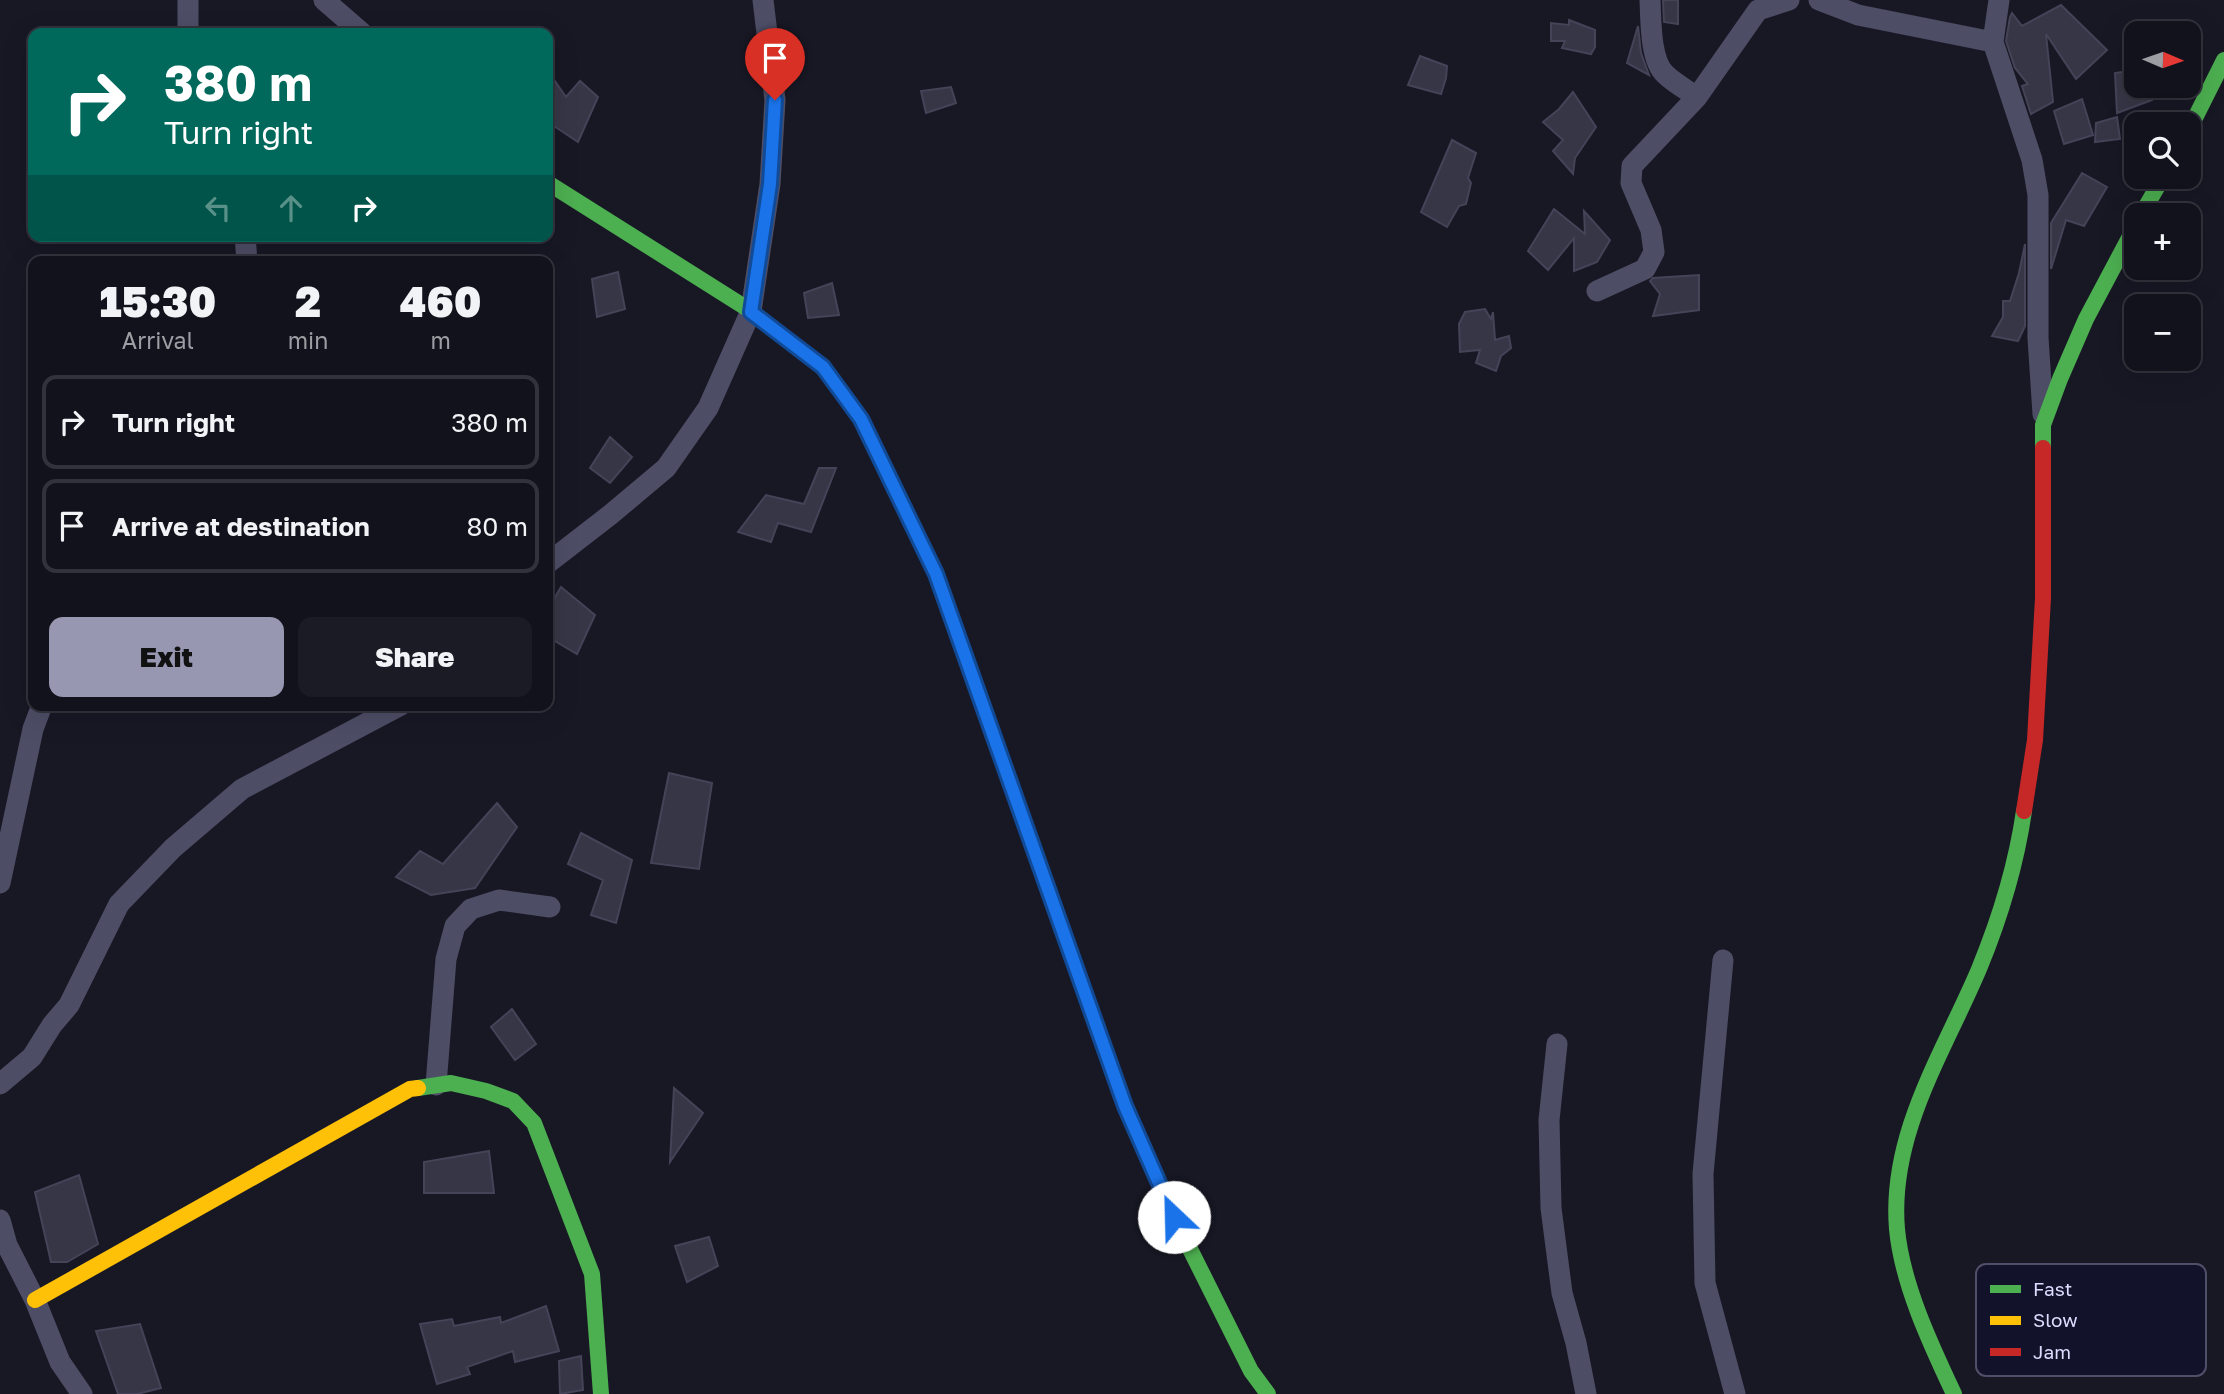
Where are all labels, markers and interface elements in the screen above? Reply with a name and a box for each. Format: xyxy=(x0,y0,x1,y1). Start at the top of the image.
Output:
north arrow xyxy=(2124,21,2202,98)
map controls xyxy=(2124,21,2201,371)
pin xyxy=(745,28,805,100)
icon: arrive xyxy=(756,39,794,77)
text: 380 m xyxy=(164,53,312,112)
icon: right xyxy=(49,56,140,147)
button: search xyxy=(2124,112,2201,189)
text: Turn right xyxy=(164,113,313,151)
icon: left xyxy=(199,189,237,227)
icon: ahead xyxy=(272,189,310,227)
icon: right xyxy=(345,189,383,227)
button: + xyxy=(2124,203,2201,280)
text: 15:30 xyxy=(99,276,216,326)
text: 2 xyxy=(295,276,321,326)
text: 460 xyxy=(400,276,482,326)
button: − xyxy=(2124,294,2201,371)
text: Arrival xyxy=(122,326,194,354)
text: min xyxy=(288,326,328,354)
text: m xyxy=(430,326,451,354)
icon: right xyxy=(53,403,91,441)
text: Turn right xyxy=(112,407,235,438)
text: 380 m xyxy=(451,407,528,438)
icon: arrive xyxy=(53,507,91,545)
text: Arrive at destination xyxy=(112,511,370,542)
text: 80 m xyxy=(467,511,528,542)
button: Exit xyxy=(49,617,284,697)
button: Share xyxy=(298,617,532,697)
position arrow xyxy=(1137,1180,1211,1254)
legend xyxy=(1976,1264,2206,1376)
text: Fast xyxy=(2033,1277,2072,1300)
text: Slow xyxy=(2033,1308,2078,1331)
text: Jam xyxy=(2033,1340,2071,1363)

